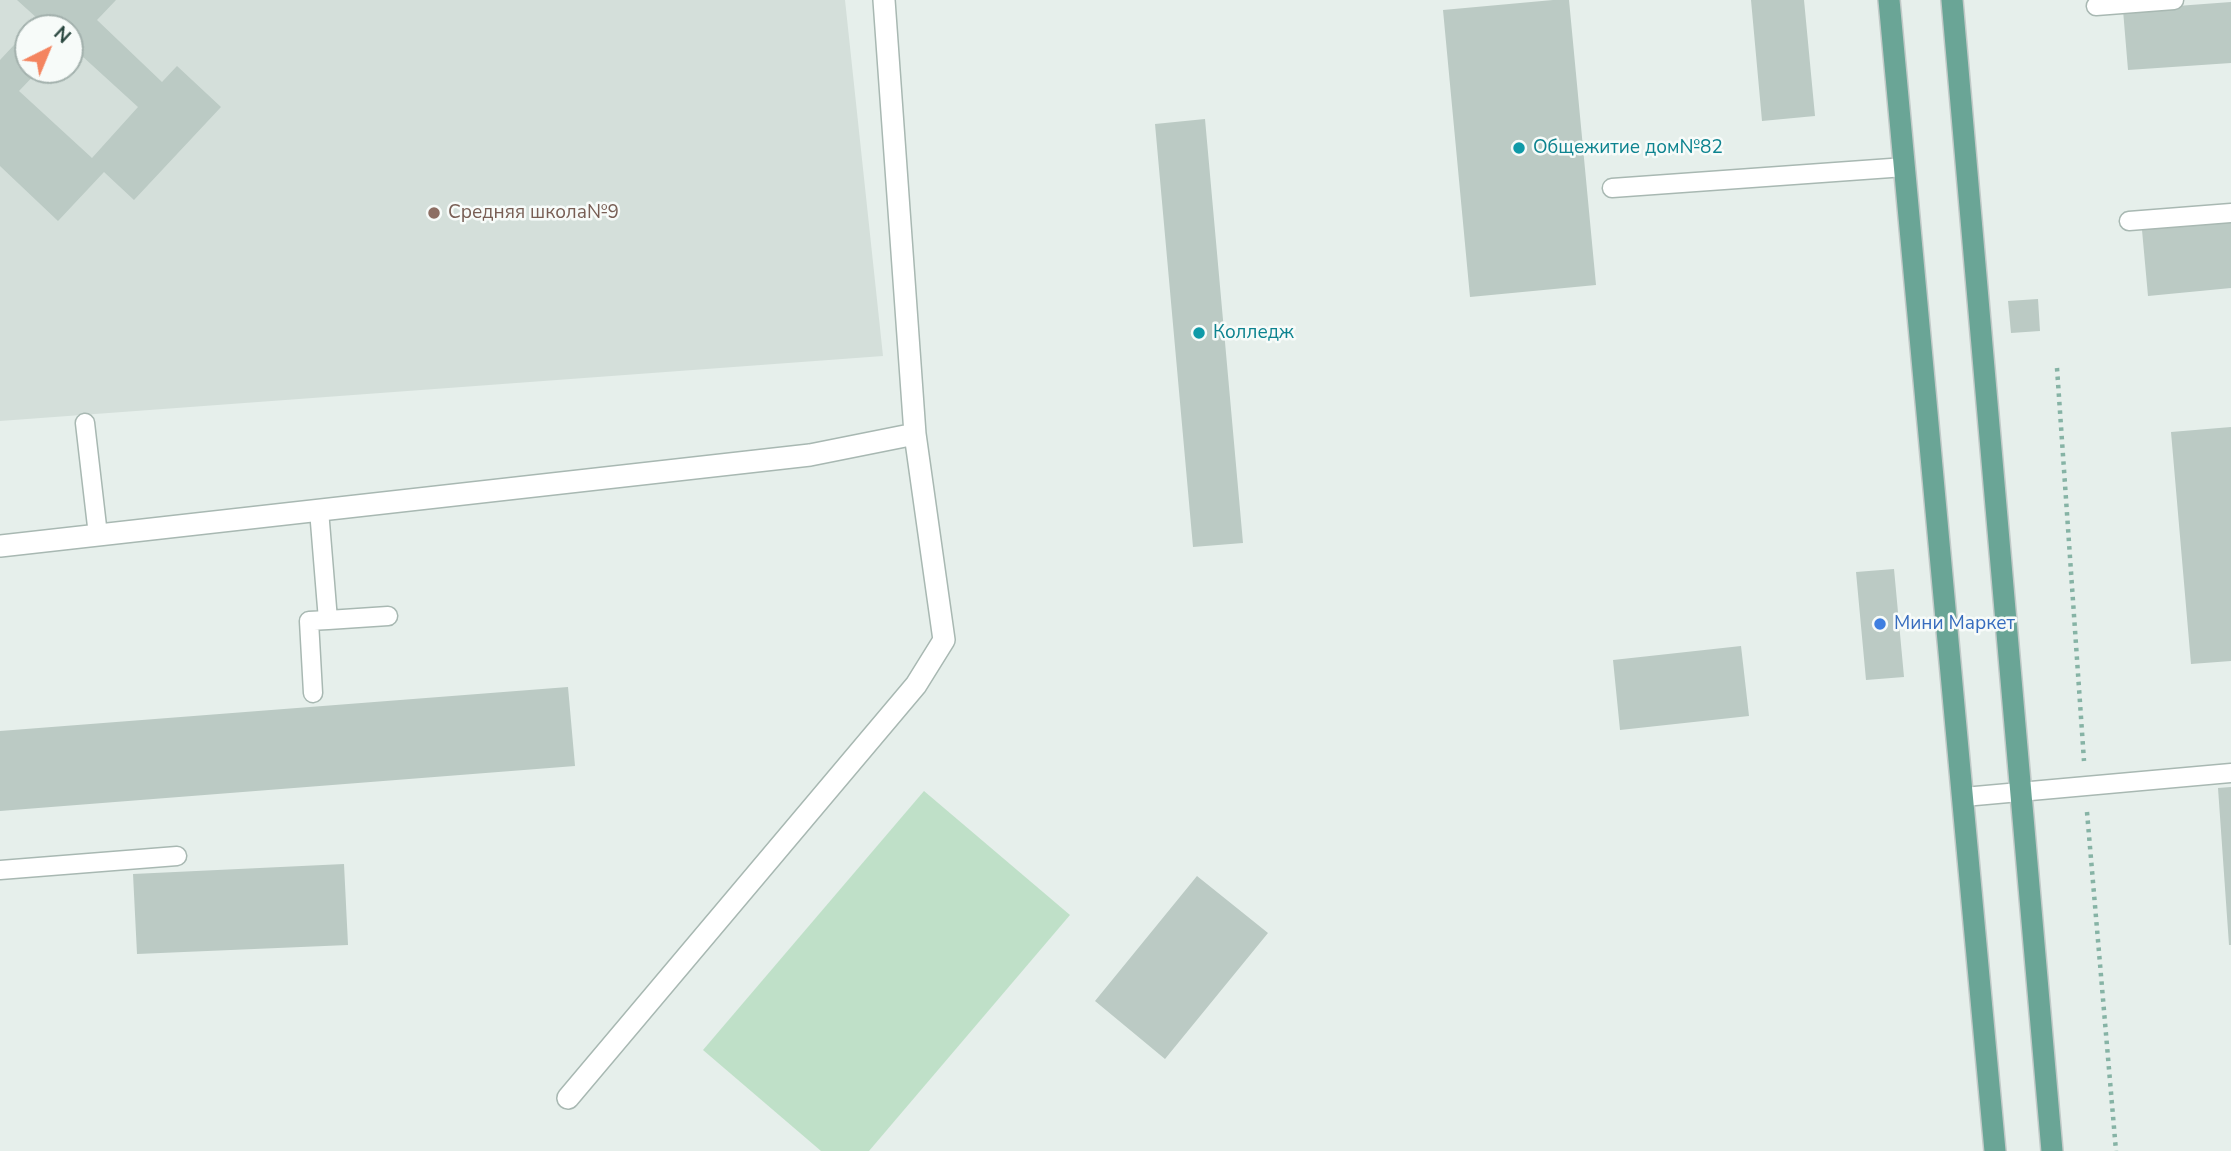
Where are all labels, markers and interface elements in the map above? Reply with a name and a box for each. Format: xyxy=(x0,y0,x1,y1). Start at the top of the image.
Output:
north arrow xyxy=(14,14,84,84)
text: N xyxy=(48,21,76,49)
place label: Общежитие дом№82 xyxy=(1533,137,1723,159)
marker: Общежитие дом№82 xyxy=(1511,140,1527,156)
place label: Средняя школа№9 xyxy=(448,202,619,224)
marker: Средняя школа№9 xyxy=(426,205,442,221)
place label: Колледж xyxy=(1213,322,1294,344)
marker: Колледж xyxy=(1191,325,1207,341)
place label: Мини Маркет xyxy=(1894,613,2015,635)
marker: Мини Маркет xyxy=(1872,616,1888,632)

